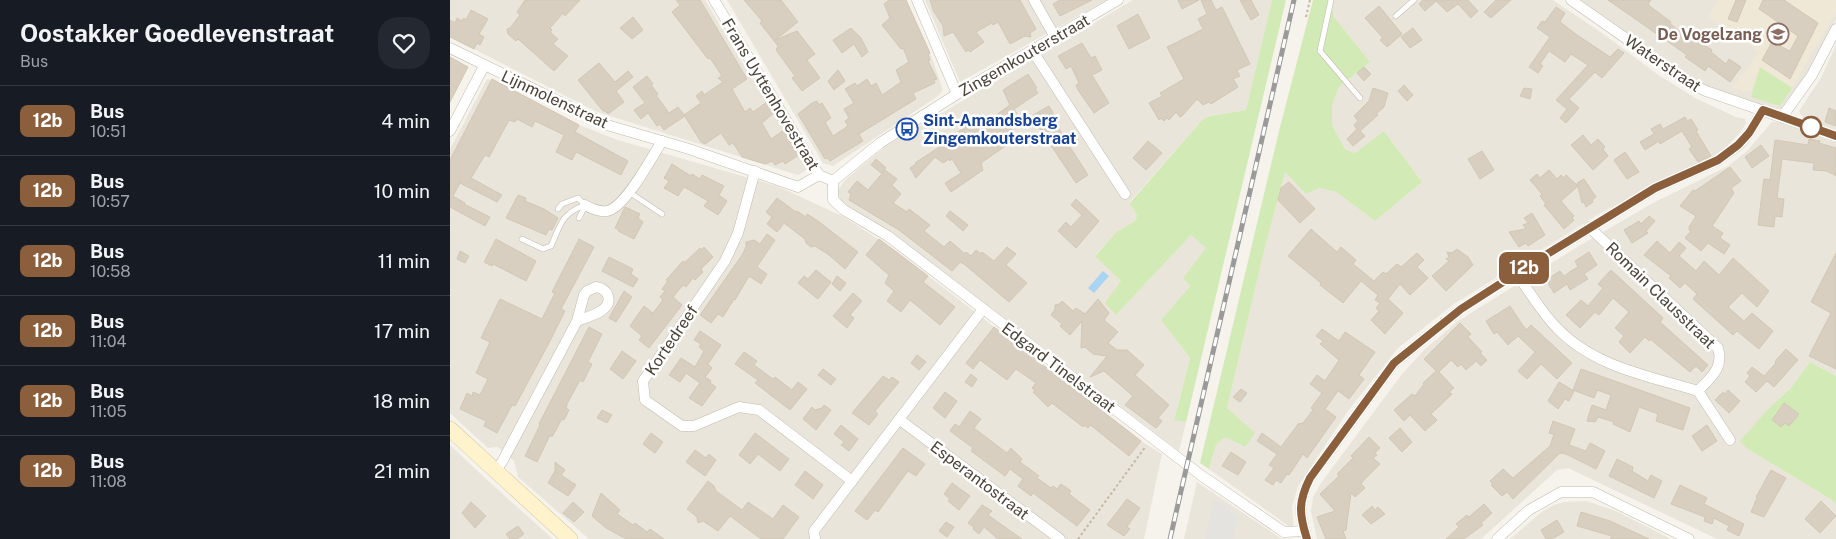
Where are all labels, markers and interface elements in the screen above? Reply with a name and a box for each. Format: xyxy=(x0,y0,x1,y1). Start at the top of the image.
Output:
street label: Zingemkouterstraat xyxy=(956,10,1093,101)
street label: Frans Uyttenhovestraat xyxy=(718,15,823,174)
button: heart xyxy=(378,17,430,69)
text: Oostakker Goedlevenstraat xyxy=(20,19,334,47)
school or university icon: De Vogelzang xyxy=(1766,22,1790,46)
place label: De Vogelzang xyxy=(1657,25,1762,44)
street label: Waterstraat xyxy=(1621,31,1705,96)
text: Bus xyxy=(20,52,48,71)
street label: Lijnmolenstraat xyxy=(498,66,611,133)
text: Bus xyxy=(90,100,124,122)
text: 12b xyxy=(32,110,63,131)
text: 4 min xyxy=(381,110,430,132)
place label: Sint-Amandsberg Zingemkouterstraat xyxy=(923,111,1077,148)
unlabelled marker xyxy=(1800,116,1822,138)
bus stop icon: Sint-Amandsberg Zingemkouterstraat xyxy=(895,117,919,141)
text: 10:51 xyxy=(90,122,127,141)
text: Bus xyxy=(90,170,124,192)
text: 12b xyxy=(32,180,63,201)
text: 10 min xyxy=(374,180,430,202)
text: 10:57 xyxy=(90,192,130,211)
street label: Romain Clausstraat xyxy=(1602,238,1719,353)
text: Bus xyxy=(90,240,124,262)
text: 12b xyxy=(32,250,63,271)
text: 11 min xyxy=(378,250,430,272)
line badge: 12b xyxy=(1495,252,1553,284)
text: 12b xyxy=(1509,257,1539,278)
text: 10:58 xyxy=(90,262,131,281)
street label: Kortedreef xyxy=(641,302,702,379)
text: Bus xyxy=(90,310,124,332)
street label: Edgard Tinelstraat xyxy=(998,318,1119,416)
text: 12b xyxy=(32,320,63,341)
text: 17 min xyxy=(374,320,430,342)
text: 11:04 xyxy=(90,332,126,351)
text: Bus xyxy=(90,380,124,402)
text: 12b xyxy=(32,390,63,411)
text: 18 min xyxy=(373,390,430,412)
text: 11:05 xyxy=(90,402,127,421)
street label: Esperantostraat xyxy=(927,437,1033,524)
text: Bus xyxy=(90,450,124,472)
text: 12b xyxy=(32,460,63,481)
text: 21 min xyxy=(374,460,430,482)
text: 11:08 xyxy=(90,472,127,491)

